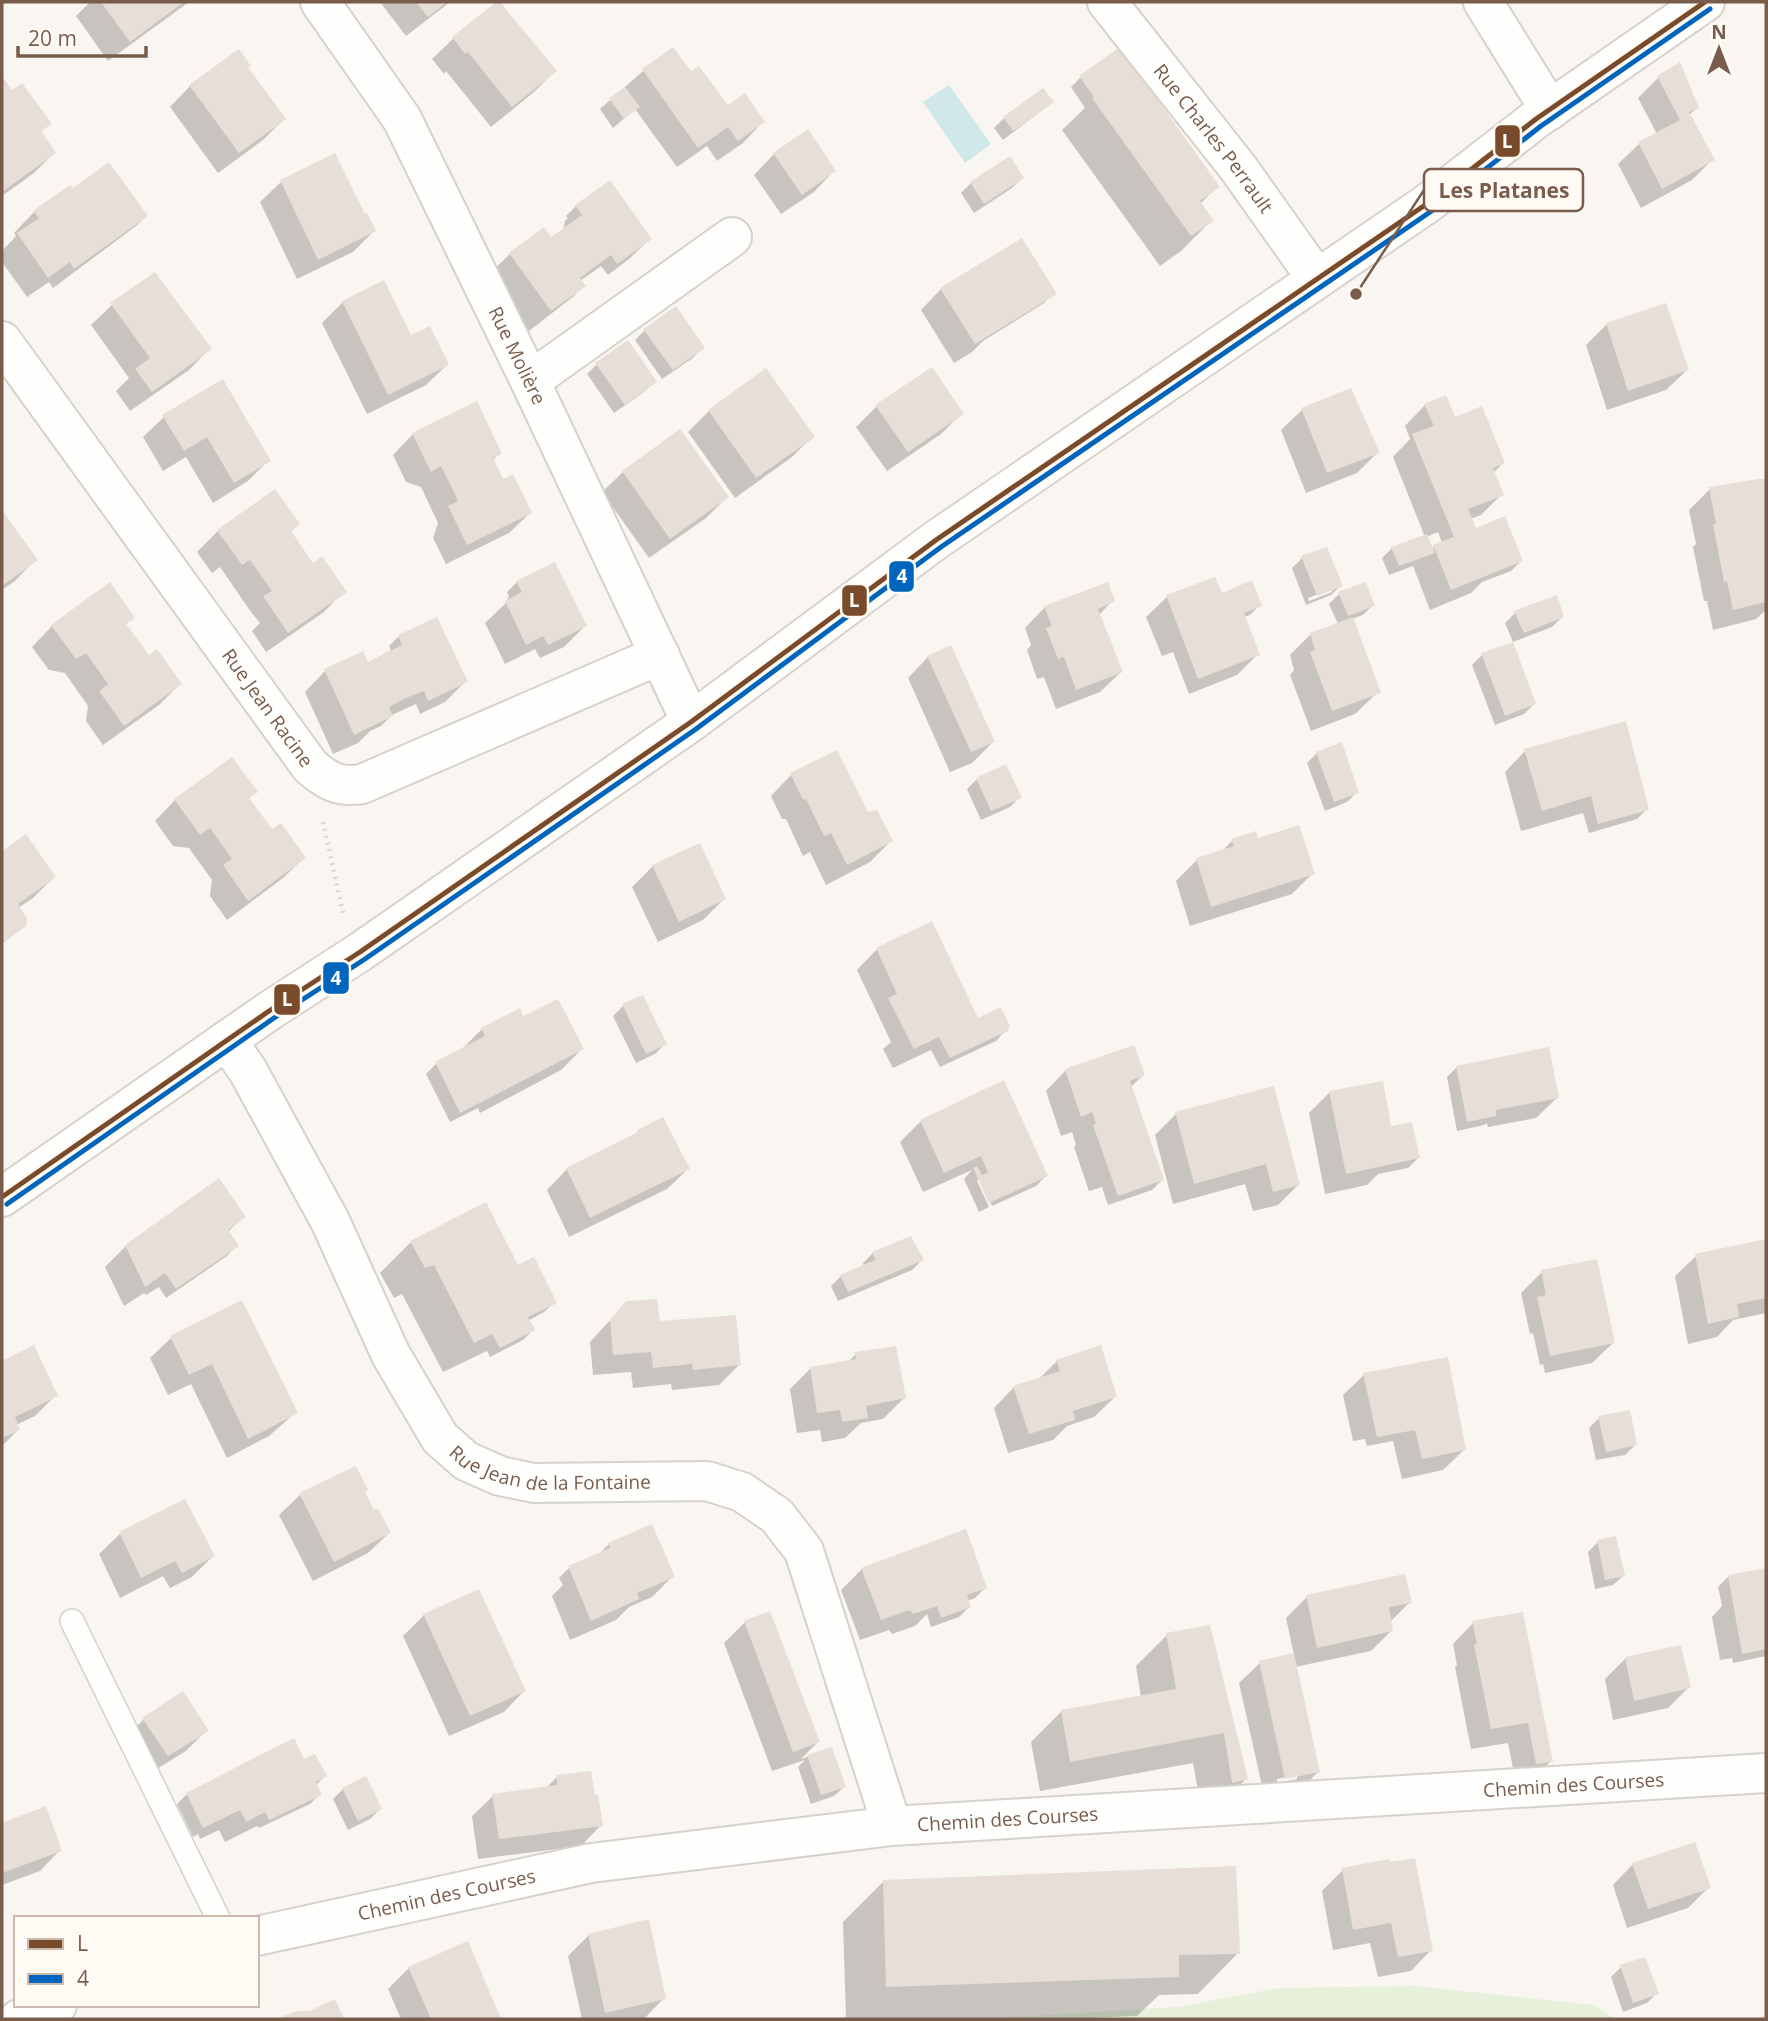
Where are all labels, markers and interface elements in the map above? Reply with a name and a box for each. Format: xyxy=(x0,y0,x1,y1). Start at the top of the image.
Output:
scale bar xyxy=(18,14,145,58)
north arrow xyxy=(1684,14,1754,84)
text: N xyxy=(1711,19,1727,45)
text: 20 m xyxy=(28,24,77,52)
street label: Rue Charles Perrault xyxy=(1148,58,1279,218)
line badge: L xyxy=(1494,124,1521,158)
text: L xyxy=(1502,128,1513,154)
callout: Les Platanes xyxy=(1424,169,1583,211)
text: Les Platanes xyxy=(1439,176,1569,204)
street label: Rue Molière xyxy=(483,302,552,409)
line badge: 4 xyxy=(888,560,915,593)
text: 4 xyxy=(897,563,908,589)
line badge: L xyxy=(841,584,868,617)
text: L xyxy=(849,587,860,613)
street label: Rue Jean Racine xyxy=(216,643,320,772)
line badge: 4 xyxy=(322,961,350,995)
text: 4 xyxy=(331,965,342,991)
line badge: L xyxy=(273,983,301,1016)
text: L xyxy=(282,986,293,1012)
street label: Rue Jean de la Fontaine xyxy=(444,1439,651,1496)
street label: Chemin des Courses xyxy=(1482,1766,1665,1803)
street label: Chemin des Courses xyxy=(916,1801,1099,1837)
street label: Chemin des Courses xyxy=(355,1863,538,1927)
legend xyxy=(14,1916,259,2007)
text: L xyxy=(77,1929,88,1957)
text: 4 xyxy=(77,1964,89,1992)

